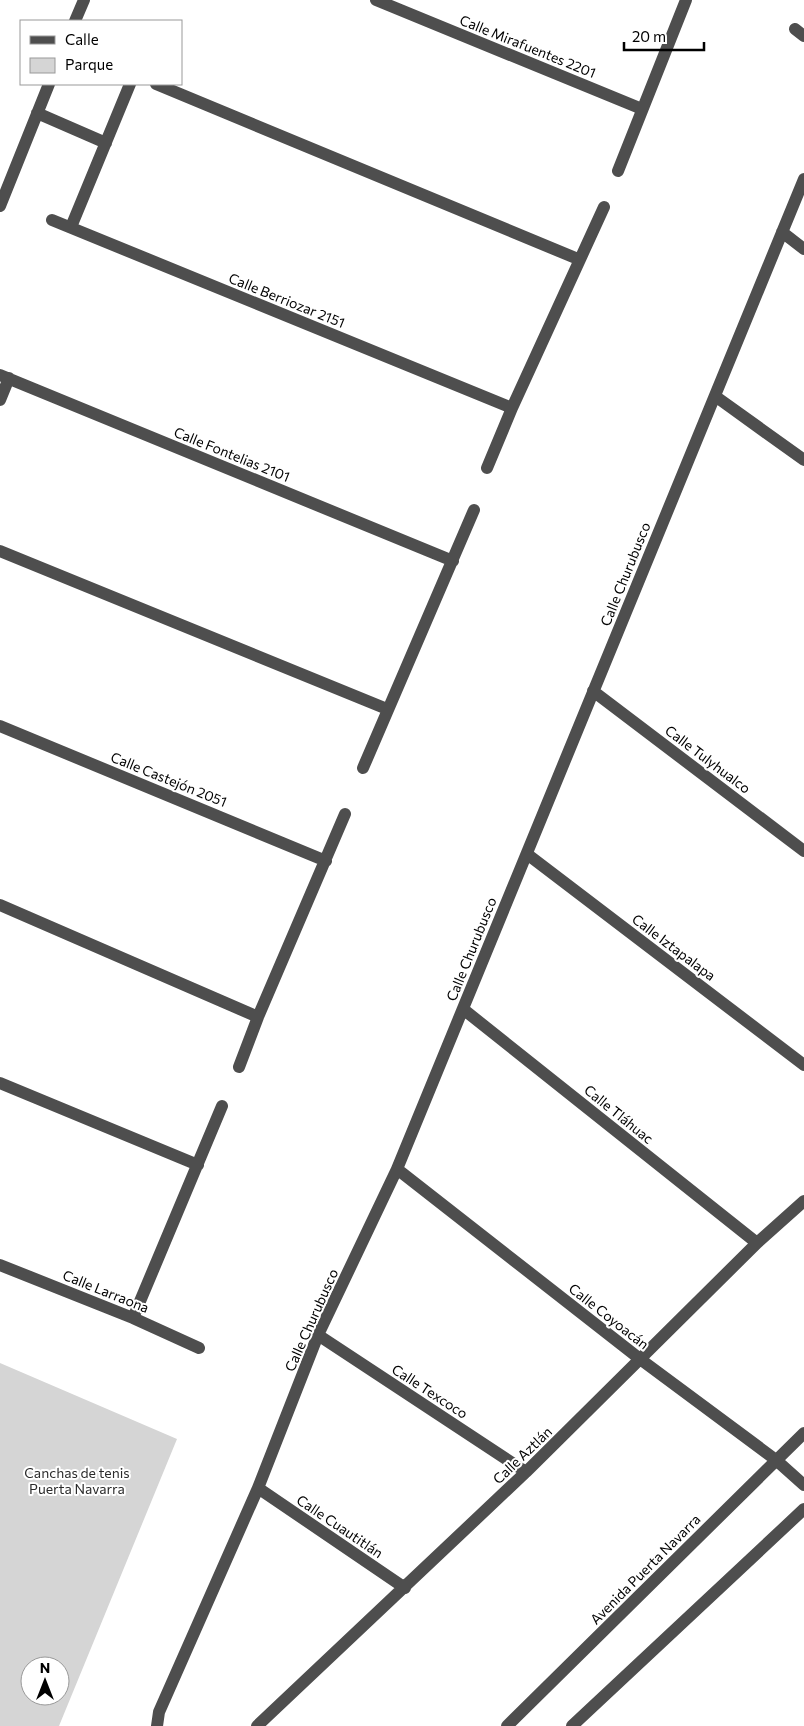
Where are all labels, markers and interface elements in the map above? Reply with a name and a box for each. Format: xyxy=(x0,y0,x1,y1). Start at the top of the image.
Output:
street label: Calle Mirafuentes 2201 xyxy=(457,11,599,81)
legend xyxy=(20,20,182,85)
scale bar xyxy=(624,20,704,52)
text: 20 m xyxy=(632,27,666,45)
text: Calle xyxy=(65,30,99,48)
text: Parque xyxy=(65,55,113,73)
street label: Calle Berriozar 2151 xyxy=(226,269,348,331)
street label: Calle Fontelias 2101 xyxy=(172,423,292,485)
street label: Calle Churubusco xyxy=(596,519,654,629)
street label: Calle Tulyhualco xyxy=(662,721,754,797)
street label: Calle Castejón 2051 xyxy=(108,748,230,810)
street label: Calle Churubusco xyxy=(442,894,500,1004)
street label: Calle Iztapalapa xyxy=(629,910,719,984)
street label: Calle Tláhuac xyxy=(581,1081,657,1147)
street label: Calle Larraona xyxy=(60,1266,152,1316)
street label: Calle Churubusco xyxy=(281,1266,341,1374)
street label: Calle Coyoacán xyxy=(566,1280,652,1352)
street label: Calle Texcoco xyxy=(389,1360,471,1422)
street label: Calle Aztlán xyxy=(489,1423,555,1487)
park label: Canchas de tenis Puerta Navarra xyxy=(24,1464,130,1497)
street label: Calle Cuautitlán xyxy=(294,1491,386,1561)
street label: Avenida Puerta Navarra xyxy=(586,1510,704,1628)
north arrow xyxy=(20,1656,70,1706)
text: N xyxy=(40,1659,50,1676)

